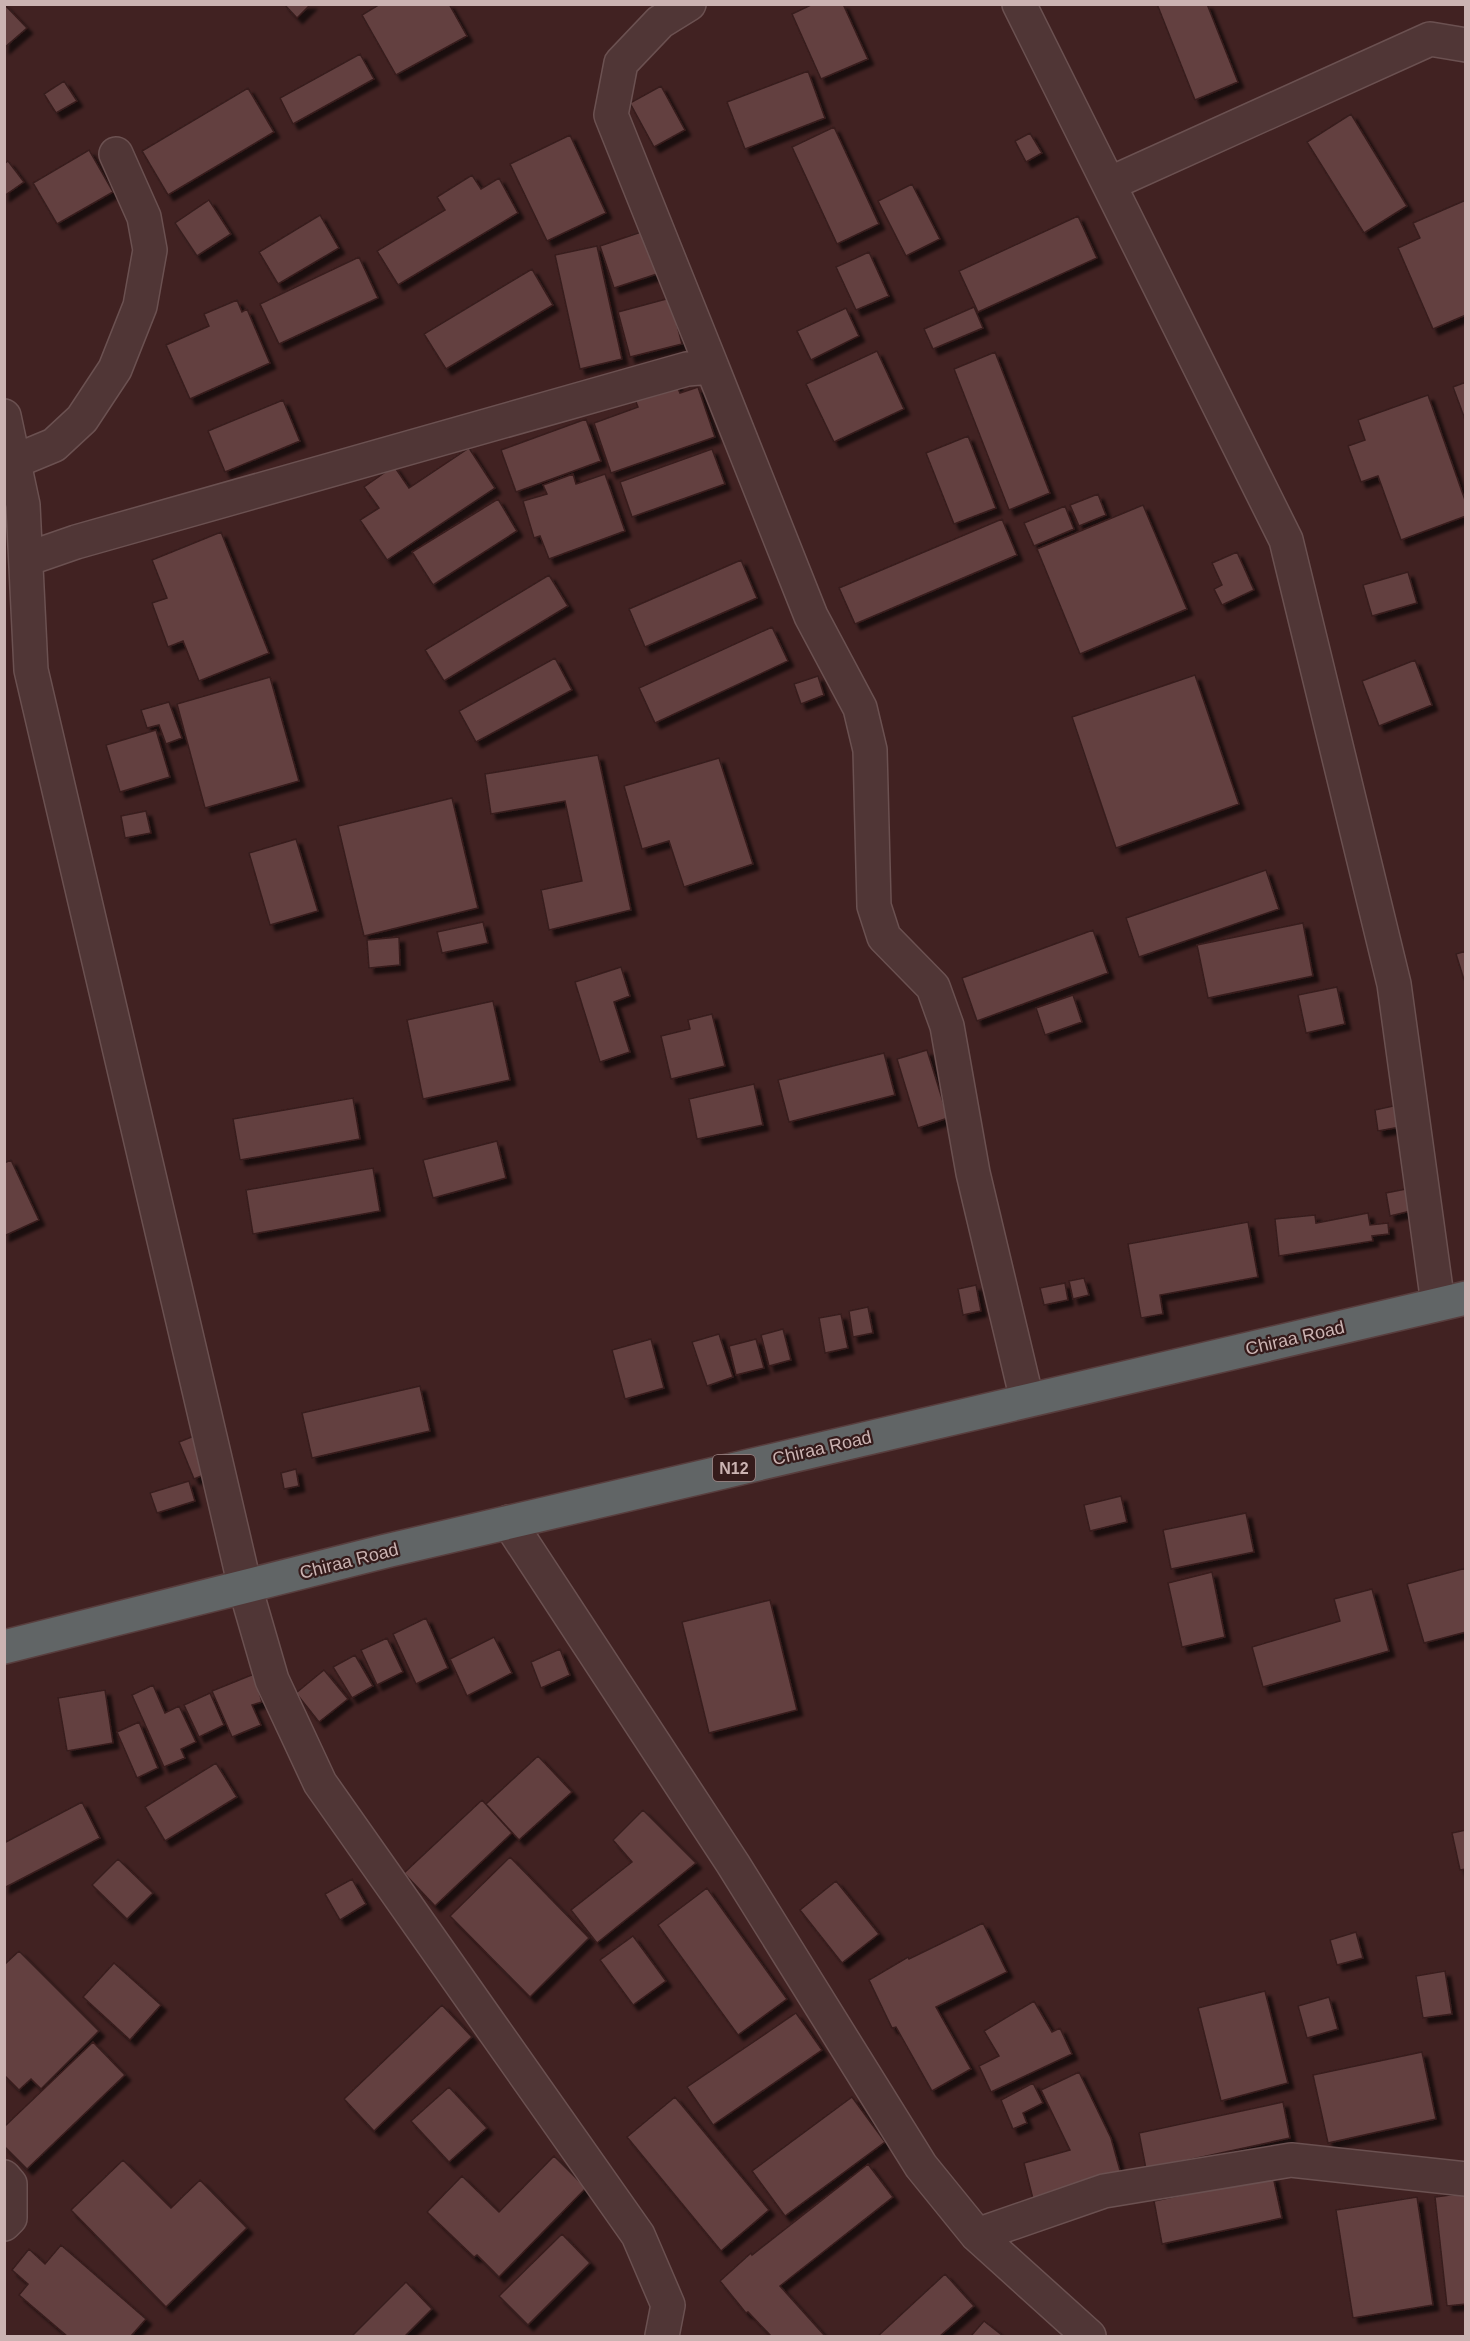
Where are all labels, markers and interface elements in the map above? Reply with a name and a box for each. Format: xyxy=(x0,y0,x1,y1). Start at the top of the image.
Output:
street label: Chiraa Road xyxy=(1244,1317,1346,1359)
street label: Chiraa Road xyxy=(771,1427,873,1469)
road number: N12 xyxy=(713,1455,755,1481)
street label: Chiraa Road xyxy=(298,1539,400,1583)

